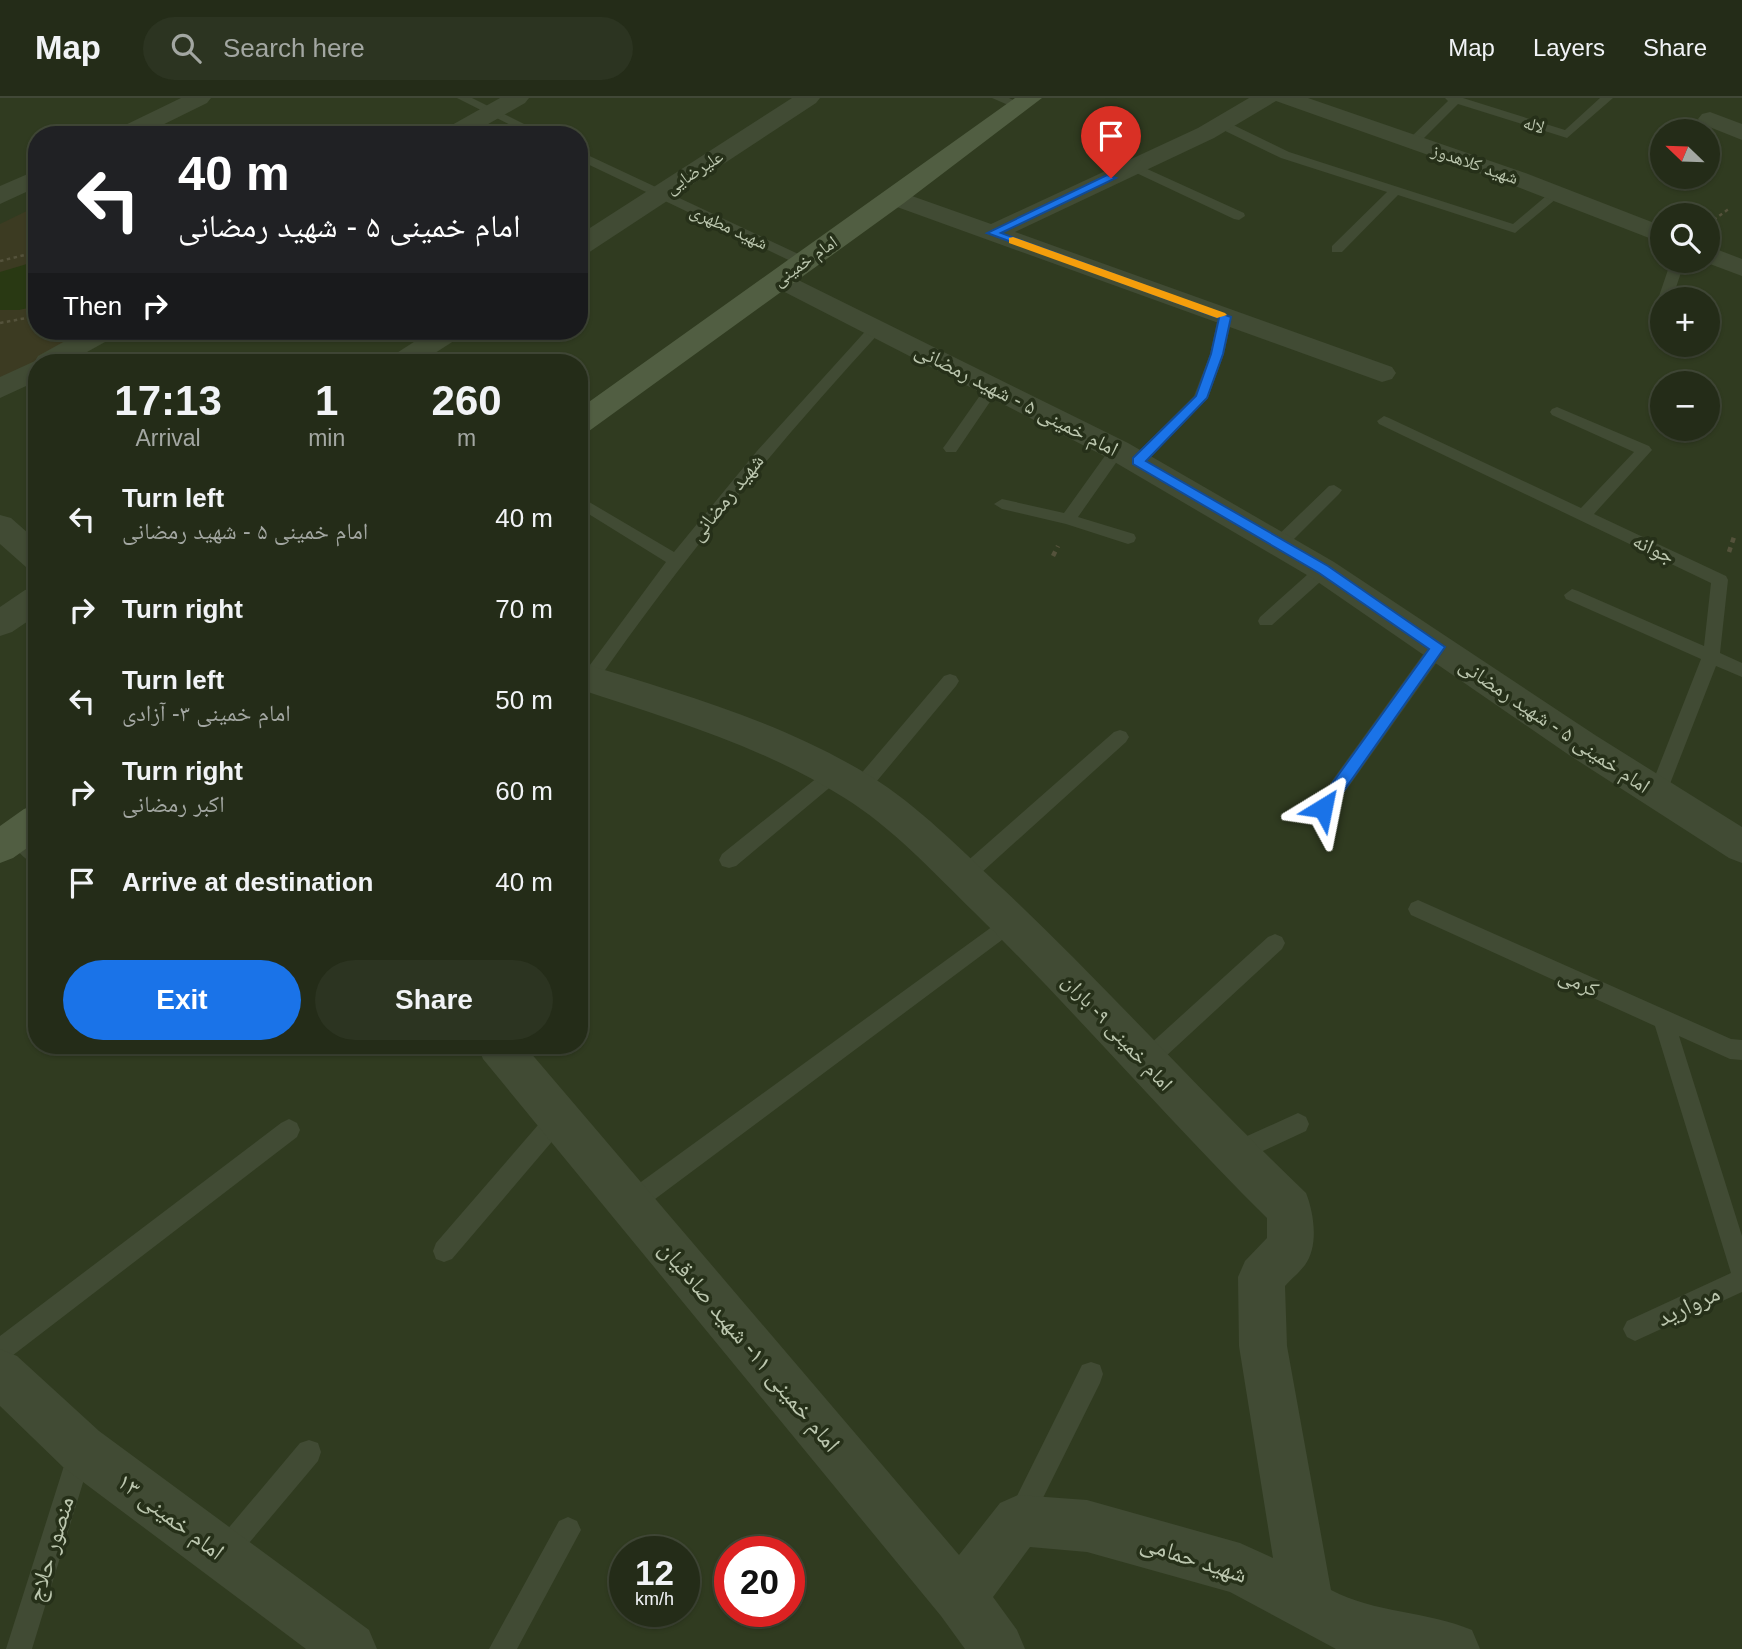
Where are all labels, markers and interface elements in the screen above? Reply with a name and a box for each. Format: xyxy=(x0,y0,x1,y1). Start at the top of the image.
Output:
search box xyxy=(143,17,633,80)
text: Map xyxy=(35,29,101,66)
icon: search xyxy=(167,29,205,67)
text: Search here xyxy=(223,33,365,63)
text: Map xyxy=(1448,34,1495,61)
text: Layers xyxy=(1533,34,1605,61)
text: Share xyxy=(1643,34,1707,61)
pin xyxy=(1081,106,1141,178)
street label: لاله xyxy=(1521,112,1547,138)
icon: arrive xyxy=(1092,117,1130,155)
north arrow xyxy=(1650,119,1720,189)
map controls xyxy=(1650,119,1720,441)
street label: شهید کلاهدوز xyxy=(1428,140,1521,188)
text: 40 m xyxy=(178,146,290,200)
street label: علیرضایی xyxy=(662,146,727,199)
icon: left xyxy=(63,154,154,245)
street label: شهید مطهری xyxy=(687,200,771,255)
button: search xyxy=(1650,203,1720,273)
text: امام خمینی ۵ - شهید رمضانی xyxy=(178,208,521,244)
street label: امام خمینی xyxy=(769,232,842,292)
icon: right xyxy=(136,287,174,325)
button: + xyxy=(1650,287,1720,357)
text: Then xyxy=(63,291,122,321)
street label: امام خمینی ۵ - شهید رمضانی xyxy=(910,338,1122,463)
button: − xyxy=(1650,371,1720,441)
text: 17:13 xyxy=(114,377,222,424)
text: 1 xyxy=(315,377,338,424)
text: 260 xyxy=(432,377,502,424)
text: Arrival xyxy=(135,425,201,451)
text: min xyxy=(308,425,345,451)
text: m xyxy=(457,425,476,451)
street label: شهید رمضانی xyxy=(684,449,769,546)
text: Turn left xyxy=(122,483,224,513)
icon: left xyxy=(63,500,101,538)
text: 40 m xyxy=(495,503,553,533)
text: امام خمینی ۵ - شهید رمضانی xyxy=(122,518,368,544)
street label: جوانه xyxy=(1629,528,1679,568)
icon: right xyxy=(63,591,101,629)
text: Turn right xyxy=(122,594,243,624)
text: 70 m xyxy=(495,594,553,624)
street label: امام خمینی ۵ - شهید رمضانی xyxy=(1454,653,1655,800)
text: Turn left xyxy=(122,665,224,695)
icon: left xyxy=(63,682,101,720)
text: 50 m xyxy=(495,685,553,715)
text: امام خمینی ۳- آزادی xyxy=(122,700,291,726)
text: Turn right xyxy=(122,756,243,786)
position arrow xyxy=(1286,771,1360,845)
icon: right xyxy=(63,773,101,811)
text: 60 m xyxy=(495,776,553,806)
text: اکبر رمضانی xyxy=(122,791,225,817)
icon: arrive xyxy=(63,864,101,902)
text: Arrive at destination xyxy=(122,867,373,897)
text: 40 m xyxy=(495,867,553,897)
button: Exit xyxy=(63,960,301,1040)
button: Share xyxy=(315,960,553,1040)
street label: کرمی xyxy=(1555,963,1603,1003)
street label: امام خمینی ۹- باران xyxy=(1056,969,1178,1097)
street label: امام خمینی ۱۱- شهید صادقیان xyxy=(652,1235,846,1459)
street label: مروارید xyxy=(1652,1279,1724,1332)
street label: امام خمینی ۱۳ xyxy=(110,1467,230,1567)
street label: منصور حلاج xyxy=(21,1493,81,1606)
street label: شهید حمامی xyxy=(1137,1528,1251,1589)
speed limit sign: 20 xyxy=(714,1536,805,1627)
text: 12 xyxy=(635,1553,674,1592)
text: km/h xyxy=(635,1589,674,1609)

